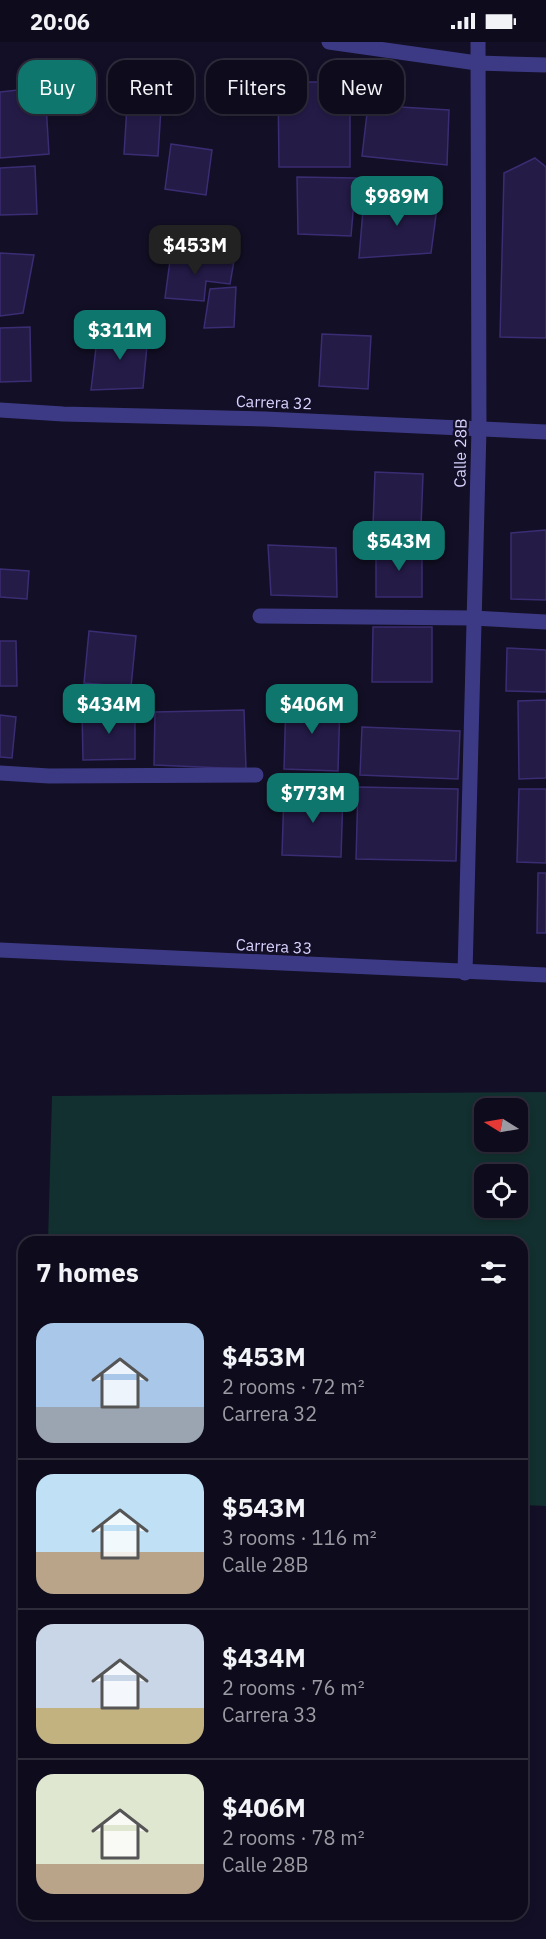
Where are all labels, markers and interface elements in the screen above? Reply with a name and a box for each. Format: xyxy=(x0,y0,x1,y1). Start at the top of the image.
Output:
text: 20:06 xyxy=(30,7,90,36)
chip: Buy xyxy=(18,60,96,114)
chip: Rent xyxy=(108,60,194,114)
chip: Filters xyxy=(206,60,307,114)
chip: New xyxy=(319,60,404,114)
pin: $989M xyxy=(355,176,439,227)
text: $989M xyxy=(365,182,429,209)
pin: $453M xyxy=(153,225,237,276)
text: $453M xyxy=(163,231,227,258)
pin: $311M xyxy=(78,310,162,361)
text: $311M xyxy=(88,316,152,343)
street label: Carrera 32 xyxy=(236,391,312,413)
street label: Calle 28B xyxy=(449,418,471,488)
pin: $543M xyxy=(357,521,441,572)
text: $543M xyxy=(367,527,431,554)
pin: $434M xyxy=(67,684,151,735)
pin: $406M xyxy=(270,684,354,735)
text: $434M xyxy=(77,690,141,717)
text: $406M xyxy=(280,690,344,717)
pin: $773M xyxy=(271,773,355,824)
text: $773M xyxy=(281,779,345,806)
street label: Carrera 33 xyxy=(235,934,313,958)
north arrow xyxy=(474,1098,528,1152)
map controls xyxy=(474,1098,528,1218)
button: locate xyxy=(474,1164,528,1218)
text: 7 homes xyxy=(36,1255,139,1289)
icon: filters xyxy=(477,1256,510,1289)
text: $453M xyxy=(222,1339,306,1373)
icon: home xyxy=(84,1347,156,1419)
text: 2 rooms · 72 m² xyxy=(222,1373,365,1400)
text: Carrera 32 xyxy=(222,1400,317,1427)
text: $543M xyxy=(222,1490,306,1524)
icon: home xyxy=(84,1498,156,1570)
text: 3 rooms · 116 m² xyxy=(222,1524,377,1551)
text: Calle 28B xyxy=(222,1551,309,1578)
text: $434M xyxy=(222,1640,306,1674)
icon: home xyxy=(84,1648,156,1720)
text: 2 rooms · 76 m² xyxy=(222,1674,365,1701)
text: Carrera 33 xyxy=(222,1701,317,1728)
text: $406M xyxy=(222,1790,306,1824)
icon: home xyxy=(84,1798,156,1870)
text: 2 rooms · 78 m² xyxy=(222,1824,365,1851)
text: Calle 28B xyxy=(222,1851,309,1878)

